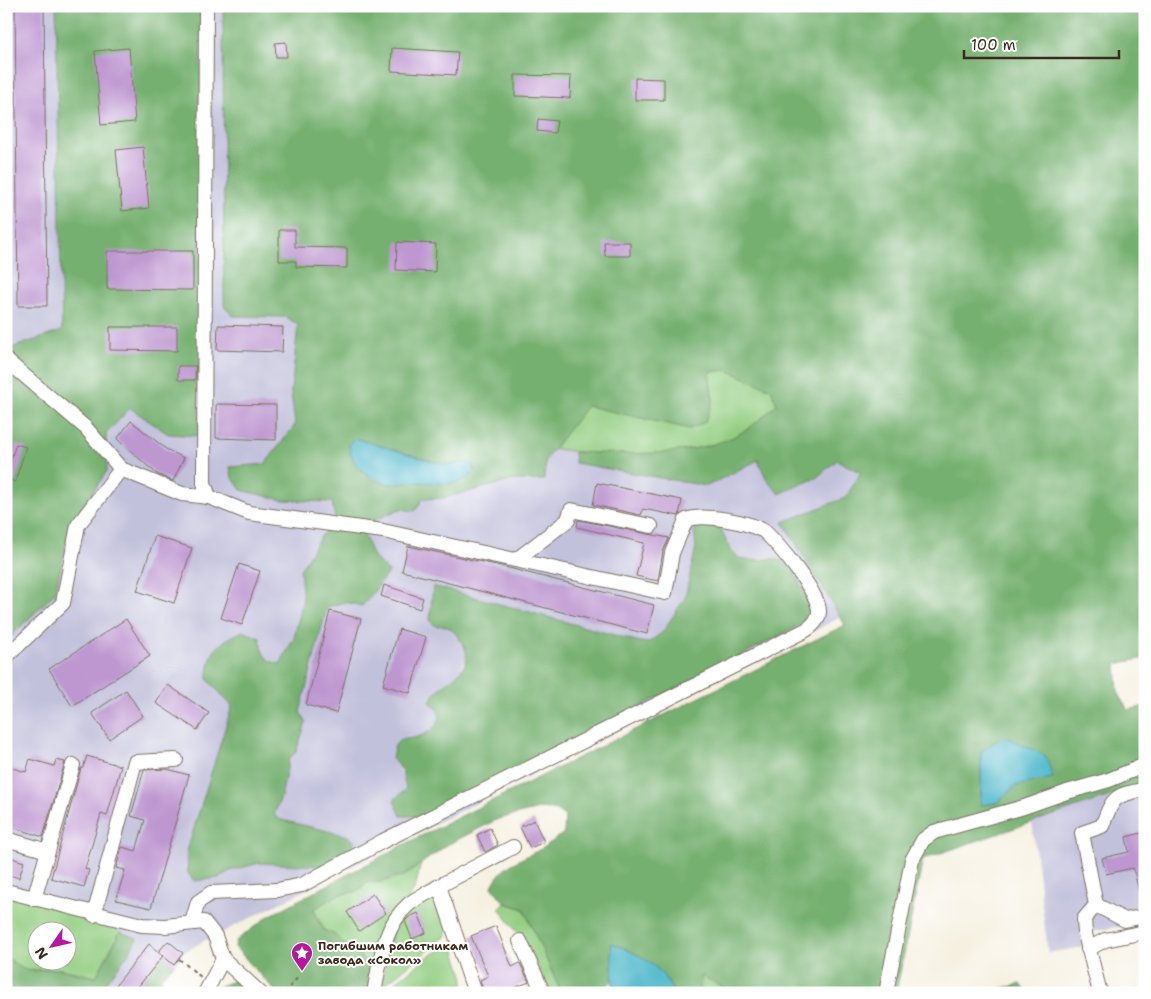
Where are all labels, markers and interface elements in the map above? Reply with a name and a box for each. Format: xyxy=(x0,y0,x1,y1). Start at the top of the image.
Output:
scale bar xyxy=(964,28,1118,60)
text: 100 m xyxy=(971,35,1016,55)
north arrow xyxy=(28,922,78,972)
place label: Погибшим работникам завода «Сокол» xyxy=(318,938,468,968)
place icon: Погибшим работникам завода «Сокол» xyxy=(290,941,314,972)
text: N xyxy=(31,944,52,963)

